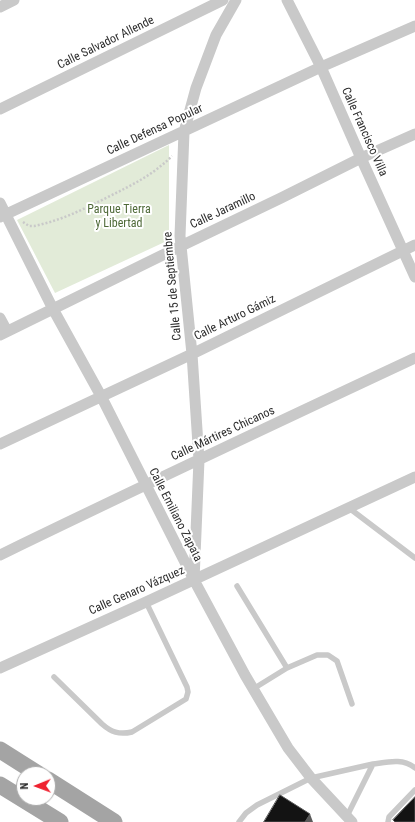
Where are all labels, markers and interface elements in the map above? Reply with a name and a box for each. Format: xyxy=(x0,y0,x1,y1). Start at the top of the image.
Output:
street label: Calle Salvador Allende xyxy=(55,13,157,73)
street label: Calle Francisco Villa xyxy=(338,85,390,179)
street label: Calle Defensa Popular xyxy=(105,101,205,159)
street label: Calle Jaramillo xyxy=(188,190,258,232)
park label: Parque Tierra y Libertad xyxy=(87,203,151,231)
street label: Calle 15 de Septiembre xyxy=(161,231,185,341)
street label: Calle Arturo Gámiz xyxy=(192,292,278,344)
street label: Calle Mártires Chicanos xyxy=(169,404,277,464)
street label: Calle Emiliano Zapata xyxy=(145,466,205,564)
street label: Calle Genaro Vázquez xyxy=(87,563,187,619)
north arrow xyxy=(16,766,56,806)
text: N xyxy=(18,783,31,790)

